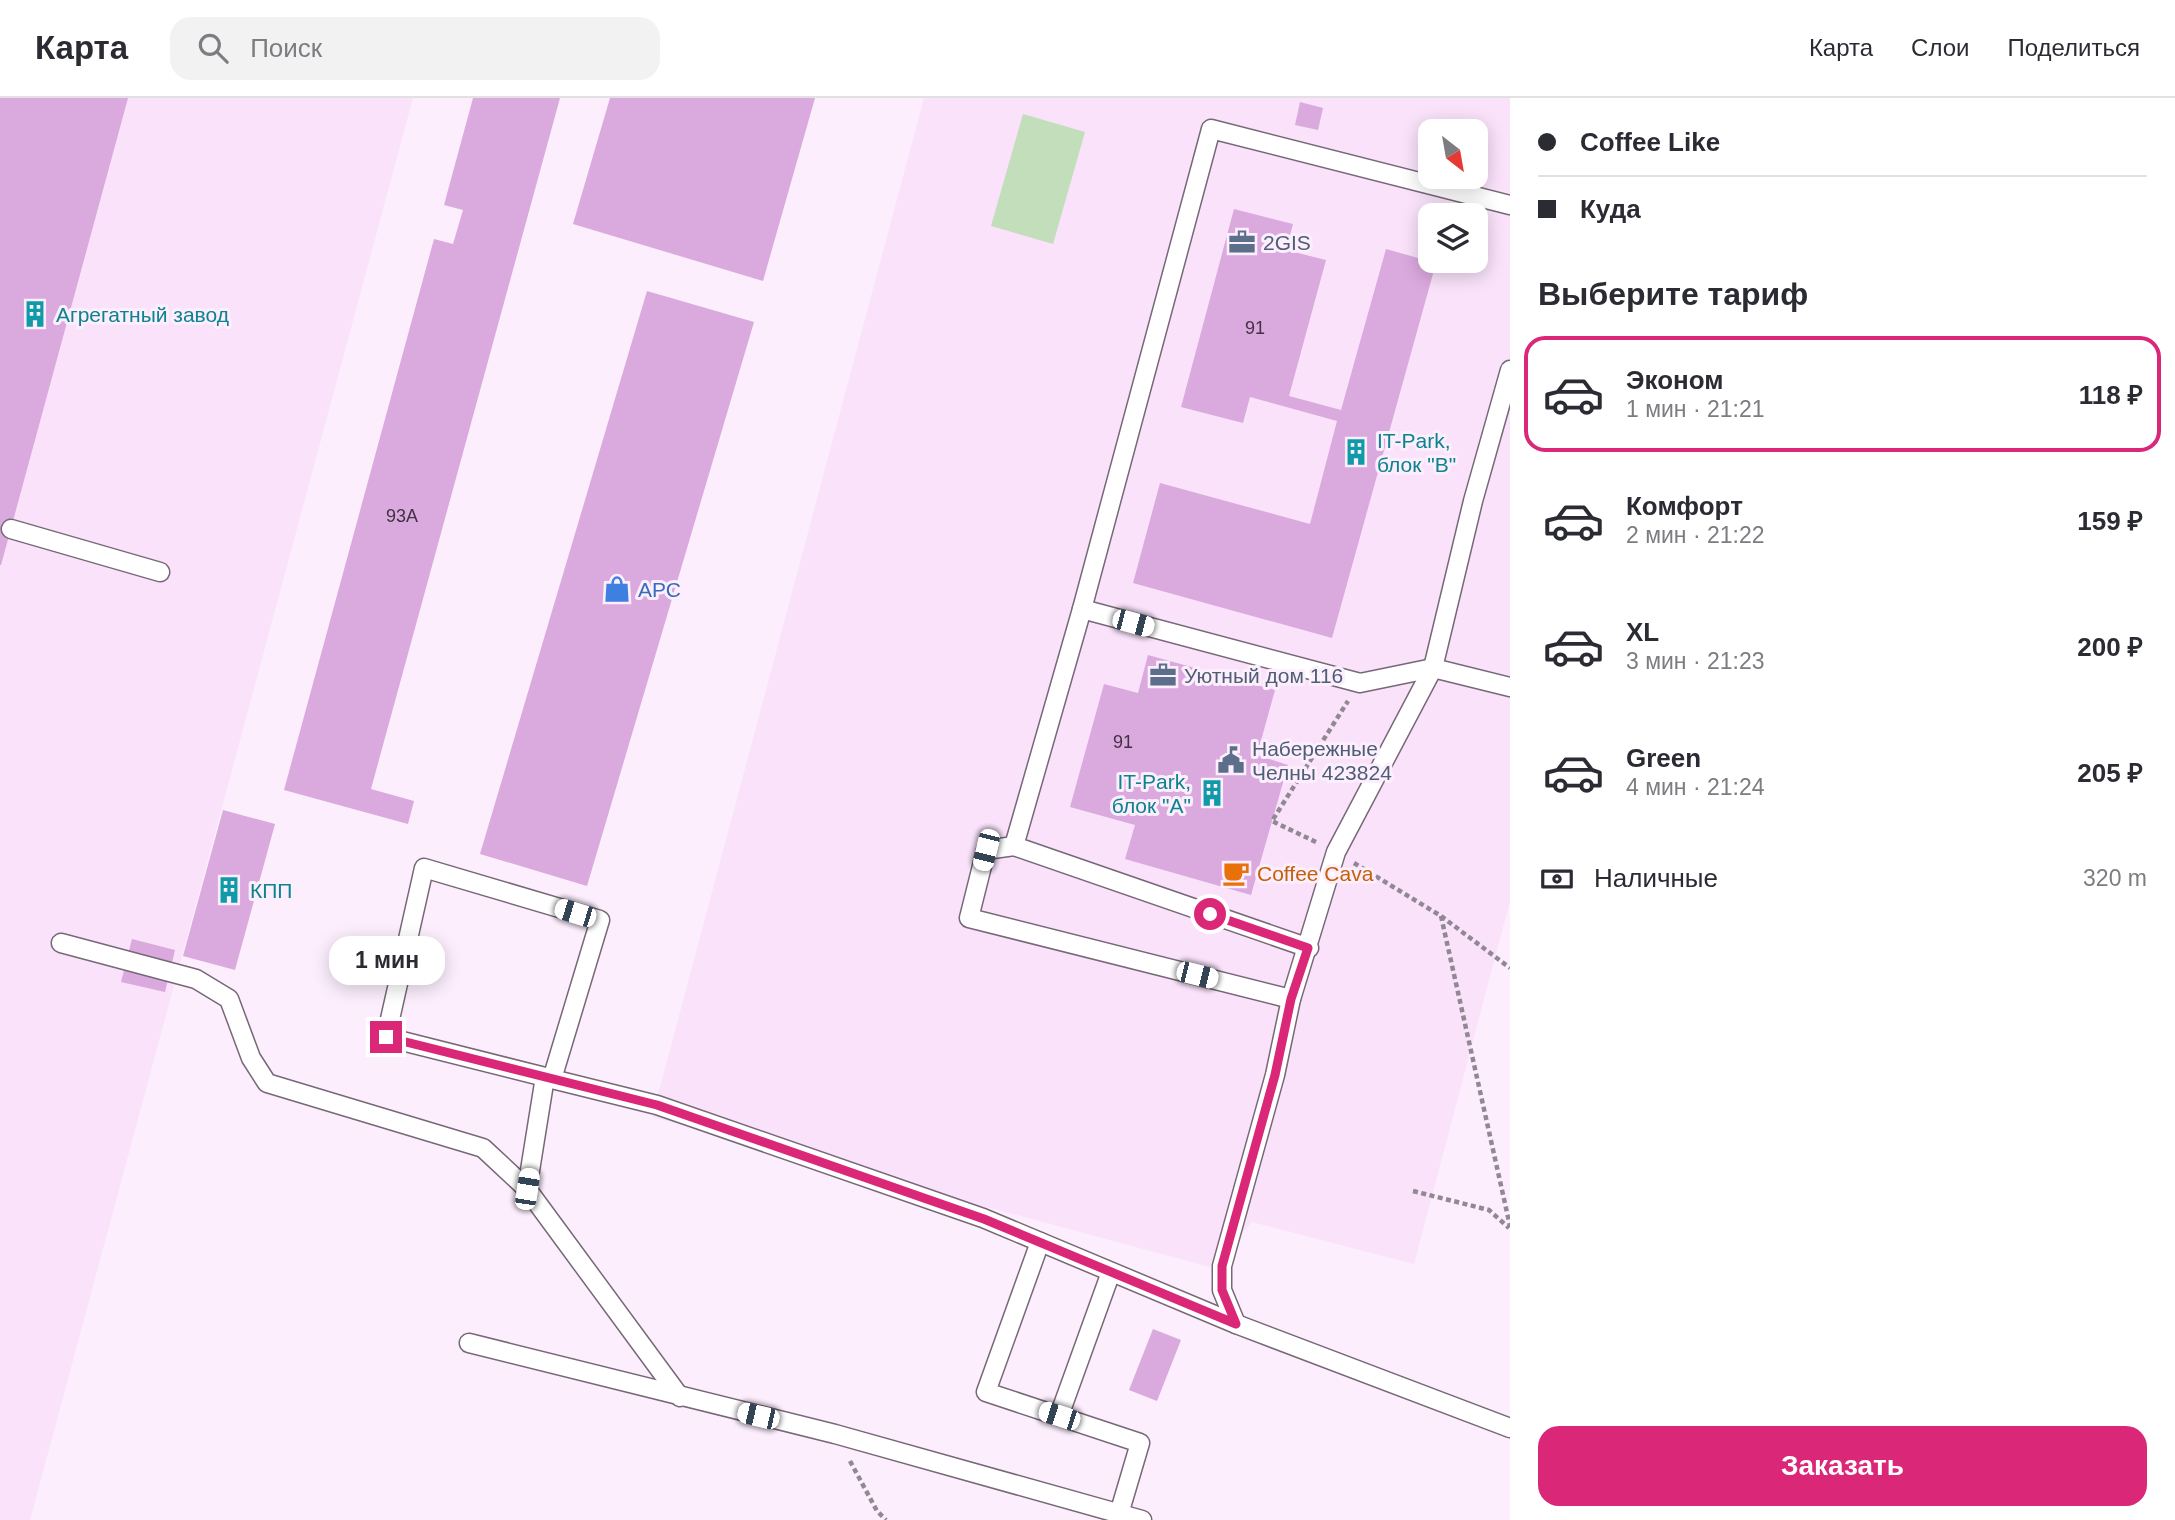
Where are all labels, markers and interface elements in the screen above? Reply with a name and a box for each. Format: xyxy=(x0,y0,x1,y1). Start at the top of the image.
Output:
search box xyxy=(170,17,660,80)
text: Карта xyxy=(35,29,128,66)
icon: search xyxy=(194,29,232,67)
text: Поиск xyxy=(250,33,322,63)
text: Карта xyxy=(1809,34,1873,61)
text: Слои xyxy=(1911,34,1969,61)
text: Поделиться xyxy=(2007,34,2140,61)
north arrow xyxy=(1418,119,1488,189)
map controls xyxy=(1418,119,1488,273)
text: Coffee Like xyxy=(1580,127,1720,157)
text: Куда xyxy=(1580,194,1641,224)
button: layers xyxy=(1418,203,1488,273)
office icon: 2GIS xyxy=(1227,227,1257,257)
place label: 2GIS xyxy=(1263,231,1311,254)
text: Выберите тариф xyxy=(1538,276,1808,312)
building icon: Агрегатный завод xyxy=(20,299,50,329)
place label: Агрегатный завод xyxy=(56,303,229,326)
house number: 91 xyxy=(1245,318,1265,338)
icon: car xyxy=(1542,363,1605,426)
text: Эконом xyxy=(1626,365,1724,395)
text: 118 ₽ xyxy=(2079,380,2143,410)
text: 1 мин · 21:21 xyxy=(1626,396,1765,422)
place label: IT-Park, блок "В" xyxy=(1377,429,1456,476)
building icon: IT-Park, блок "В" xyxy=(1341,437,1371,467)
icon: car xyxy=(1542,489,1605,552)
text: Комфорт xyxy=(1626,491,1743,521)
house number: 93А xyxy=(386,506,418,526)
text: 159 ₽ xyxy=(2077,506,2143,536)
text: 2 мин · 21:22 xyxy=(1626,522,1765,548)
shop icon: АРС xyxy=(602,574,632,604)
place label: АРС xyxy=(638,578,681,601)
car xyxy=(1110,607,1157,639)
icon: car xyxy=(1542,615,1605,678)
text: XL xyxy=(1626,617,1659,647)
text: 200 ₽ xyxy=(2077,632,2143,662)
text: 3 мин · 21:23 xyxy=(1626,648,1765,674)
office icon: Уютный дом 116 xyxy=(1148,660,1178,690)
place label: Уютный дом 116 xyxy=(1184,664,1343,687)
house number: 91 xyxy=(1113,732,1133,752)
place label: Набережные Челны 423824 xyxy=(1252,737,1392,784)
icon: car xyxy=(1542,741,1605,804)
text: Green xyxy=(1626,743,1701,773)
public building icon: Набережные Челны 423824 xyxy=(1216,745,1246,775)
text: 205 ₽ xyxy=(2077,758,2143,788)
place label: IT-Park, блок "А" xyxy=(1112,770,1191,817)
text: 4 мин · 21:24 xyxy=(1626,774,1765,800)
building icon: IT-Park, блок "А" xyxy=(1197,778,1227,808)
car xyxy=(971,827,1002,873)
cafe icon: Coffee Cava xyxy=(1221,858,1251,888)
icon: cash xyxy=(1538,860,1576,898)
place label: Coffee Cava xyxy=(1257,862,1374,885)
text: Наличные xyxy=(1594,863,1718,893)
text: 320 m xyxy=(2083,865,2147,891)
building icon: КПП xyxy=(214,875,244,905)
place label: КПП xyxy=(250,879,292,902)
car xyxy=(552,897,599,929)
route start xyxy=(1194,898,1226,930)
callout: 1 мин xyxy=(328,936,444,984)
text: 1 мин xyxy=(355,947,419,973)
car xyxy=(1175,960,1220,990)
route end xyxy=(370,1021,402,1053)
car xyxy=(514,1167,541,1211)
car xyxy=(1036,1400,1083,1432)
car xyxy=(736,1401,781,1431)
button: Заказать xyxy=(1538,1426,2147,1506)

